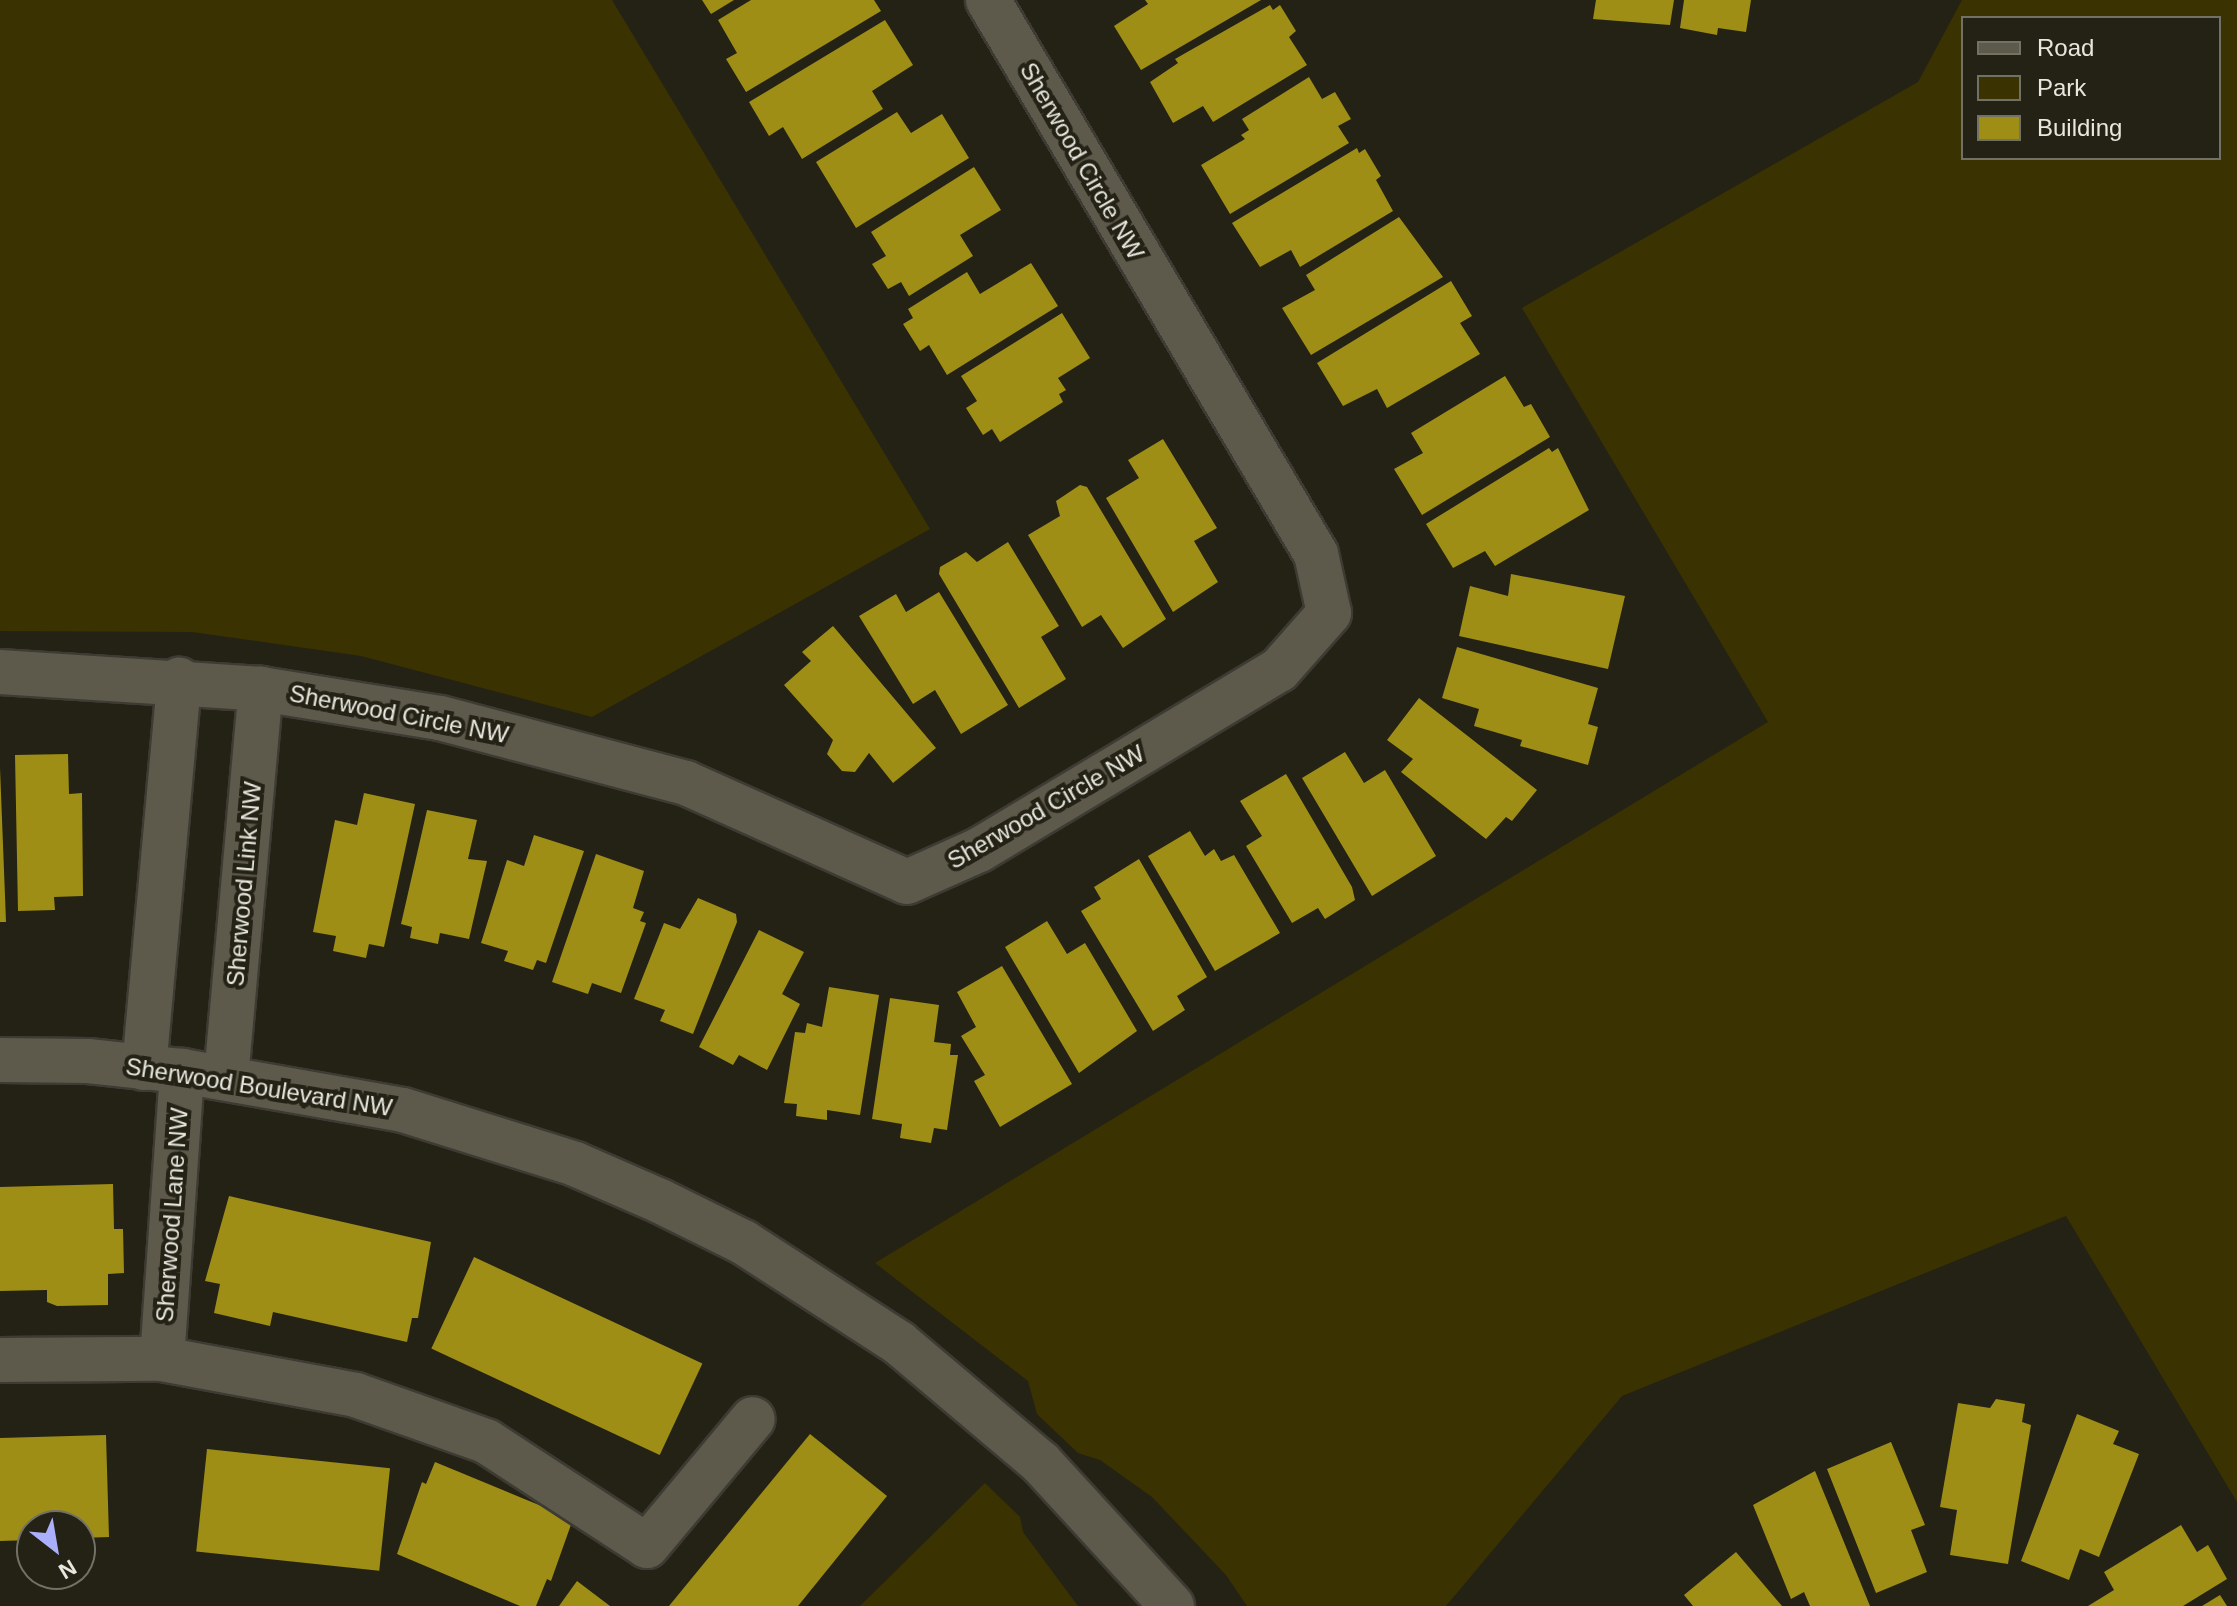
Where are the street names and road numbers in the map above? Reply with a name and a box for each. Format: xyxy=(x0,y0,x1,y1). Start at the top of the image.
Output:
street label: Sherwood Circle NW xyxy=(1014,57,1150,265)
street label: Sherwood Circle NW xyxy=(287,679,511,749)
street label: Sherwood Circle NW xyxy=(942,739,1150,875)
street label: Sherwood Link NW xyxy=(221,780,267,988)
street label: Sherwood Boulevard NW xyxy=(124,1052,394,1122)
street label: Sherwood Lane NW xyxy=(150,1107,194,1323)

